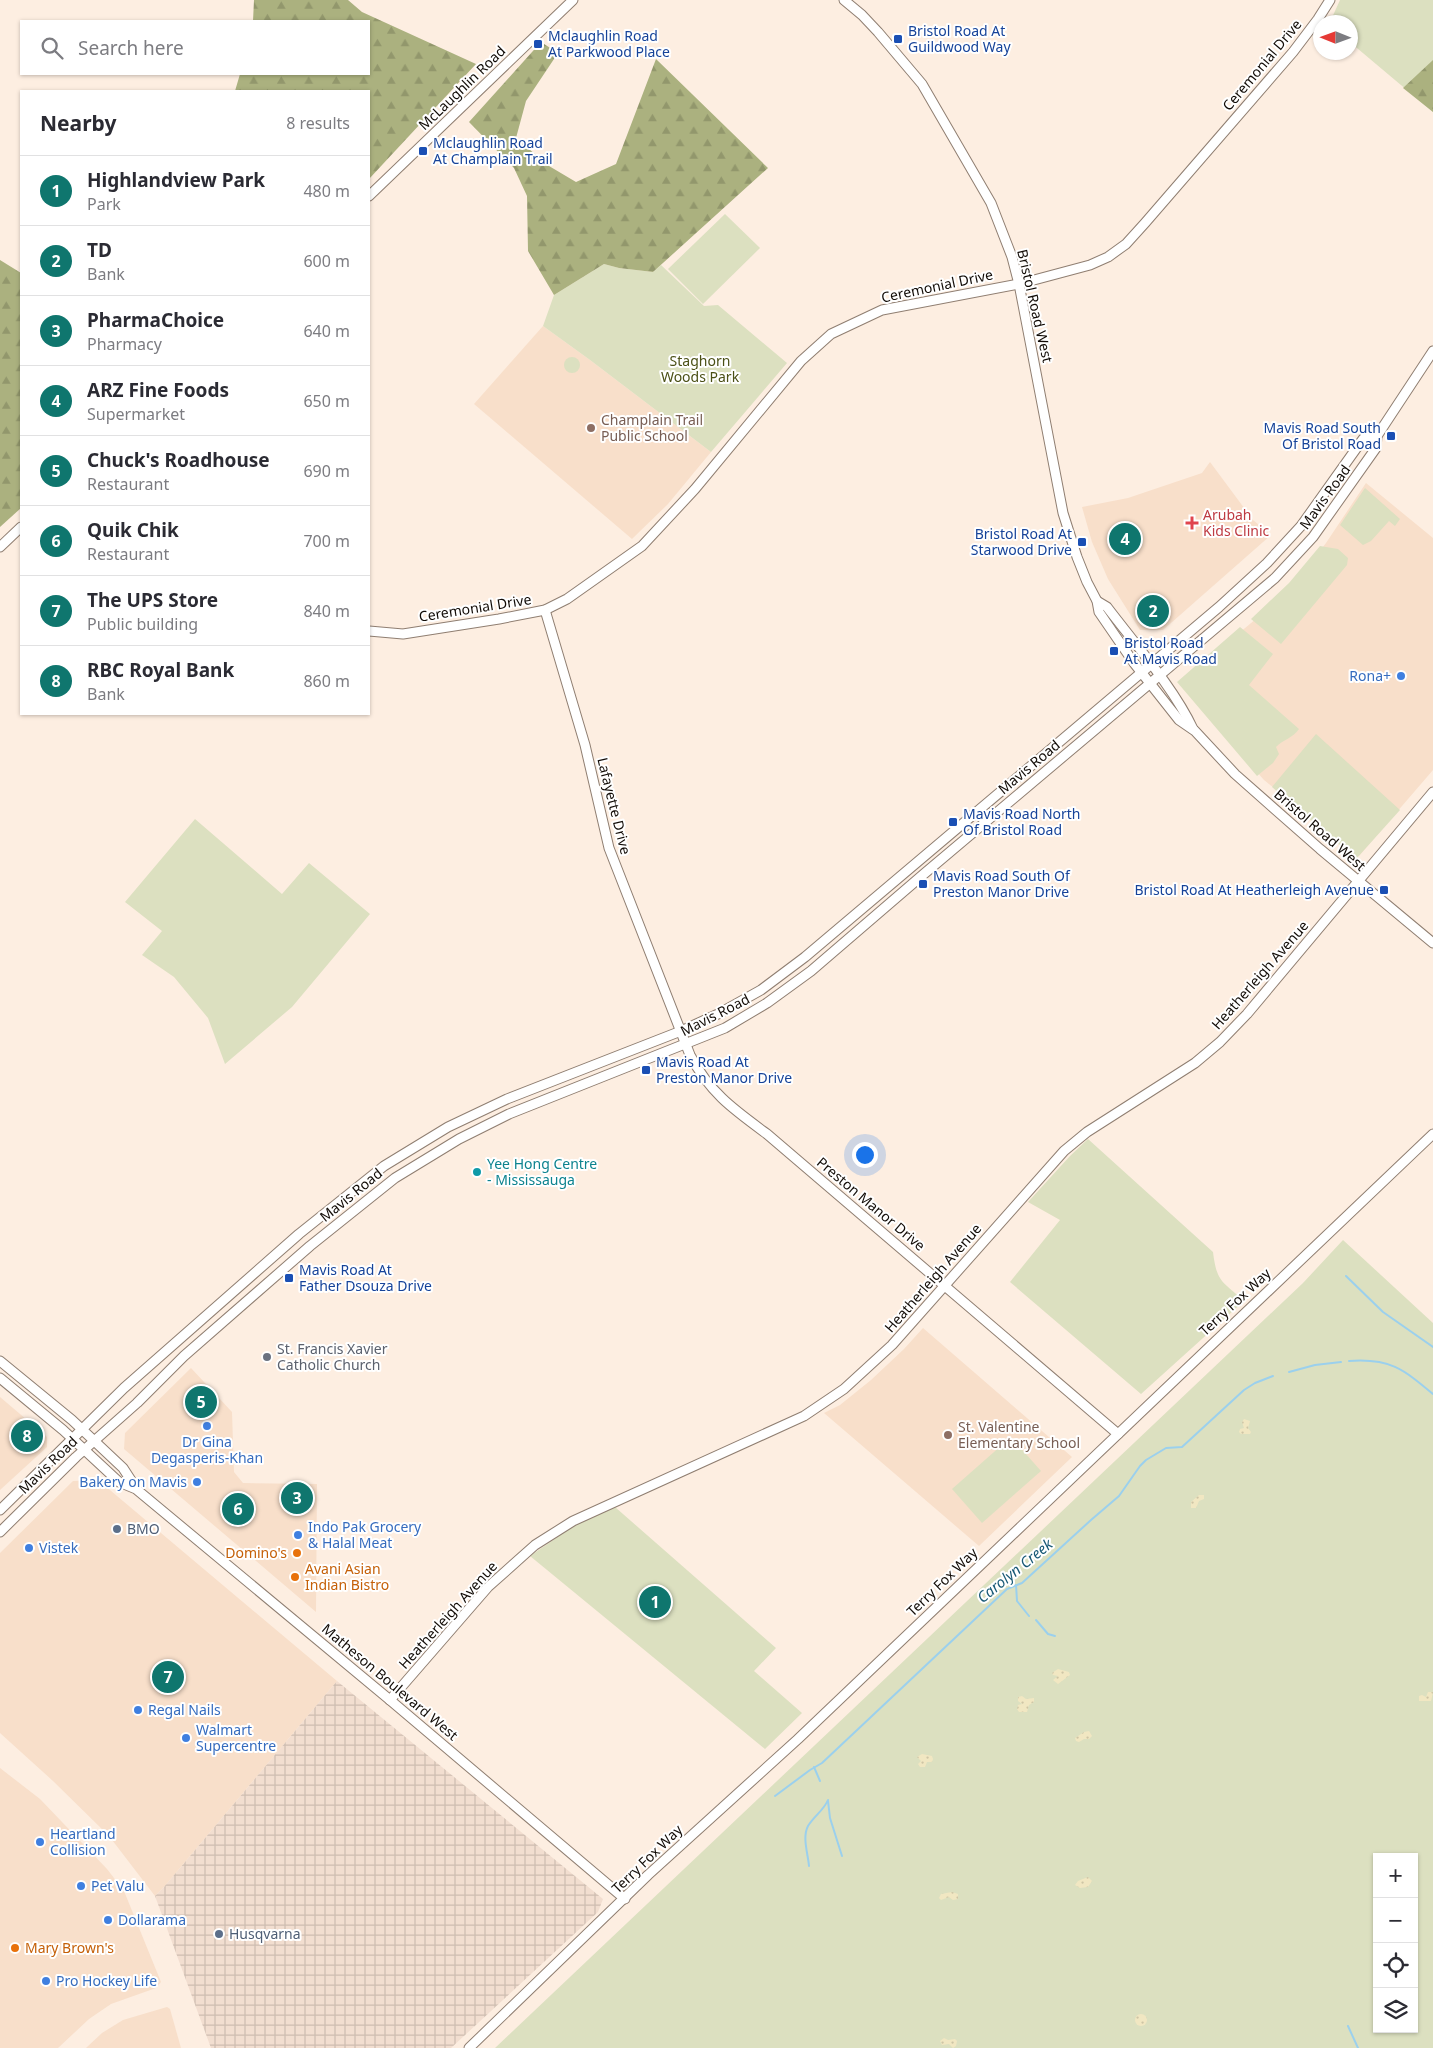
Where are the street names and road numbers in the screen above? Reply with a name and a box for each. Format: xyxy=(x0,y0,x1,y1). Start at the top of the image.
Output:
street label: Ceremonial Drive xyxy=(1218,15,1305,114)
street label: McLaughlin Road xyxy=(414,41,509,134)
street label: Bristol Road West xyxy=(1013,247,1058,364)
street label: Ceremonial Drive xyxy=(879,264,995,307)
street label: Mavis Road xyxy=(1295,461,1354,533)
street label: Ceremonial Drive xyxy=(417,589,533,626)
street label: Mavis Road xyxy=(994,735,1064,798)
street label: Lafayette Drive xyxy=(593,755,636,856)
street label: Bristol Road West xyxy=(1270,785,1370,875)
street label: Heatherleigh Avenue xyxy=(1207,916,1312,1033)
street label: Mavis Road xyxy=(677,989,753,1040)
street label: Preston Manor Drive xyxy=(813,1153,930,1255)
street label: Mavis Road xyxy=(315,1164,386,1226)
street label: Heatherleigh Avenue xyxy=(880,1219,985,1336)
street label: Terry Fox Way xyxy=(1195,1263,1275,1340)
street label: Mavis Road xyxy=(14,1432,81,1498)
street label: Terry Fox Way xyxy=(902,1543,982,1620)
street label: Heatherleigh Avenue xyxy=(394,1557,501,1673)
street label: Matheson Boulevard West xyxy=(318,1619,462,1744)
street label: Terry Fox Way xyxy=(607,1820,687,1897)

